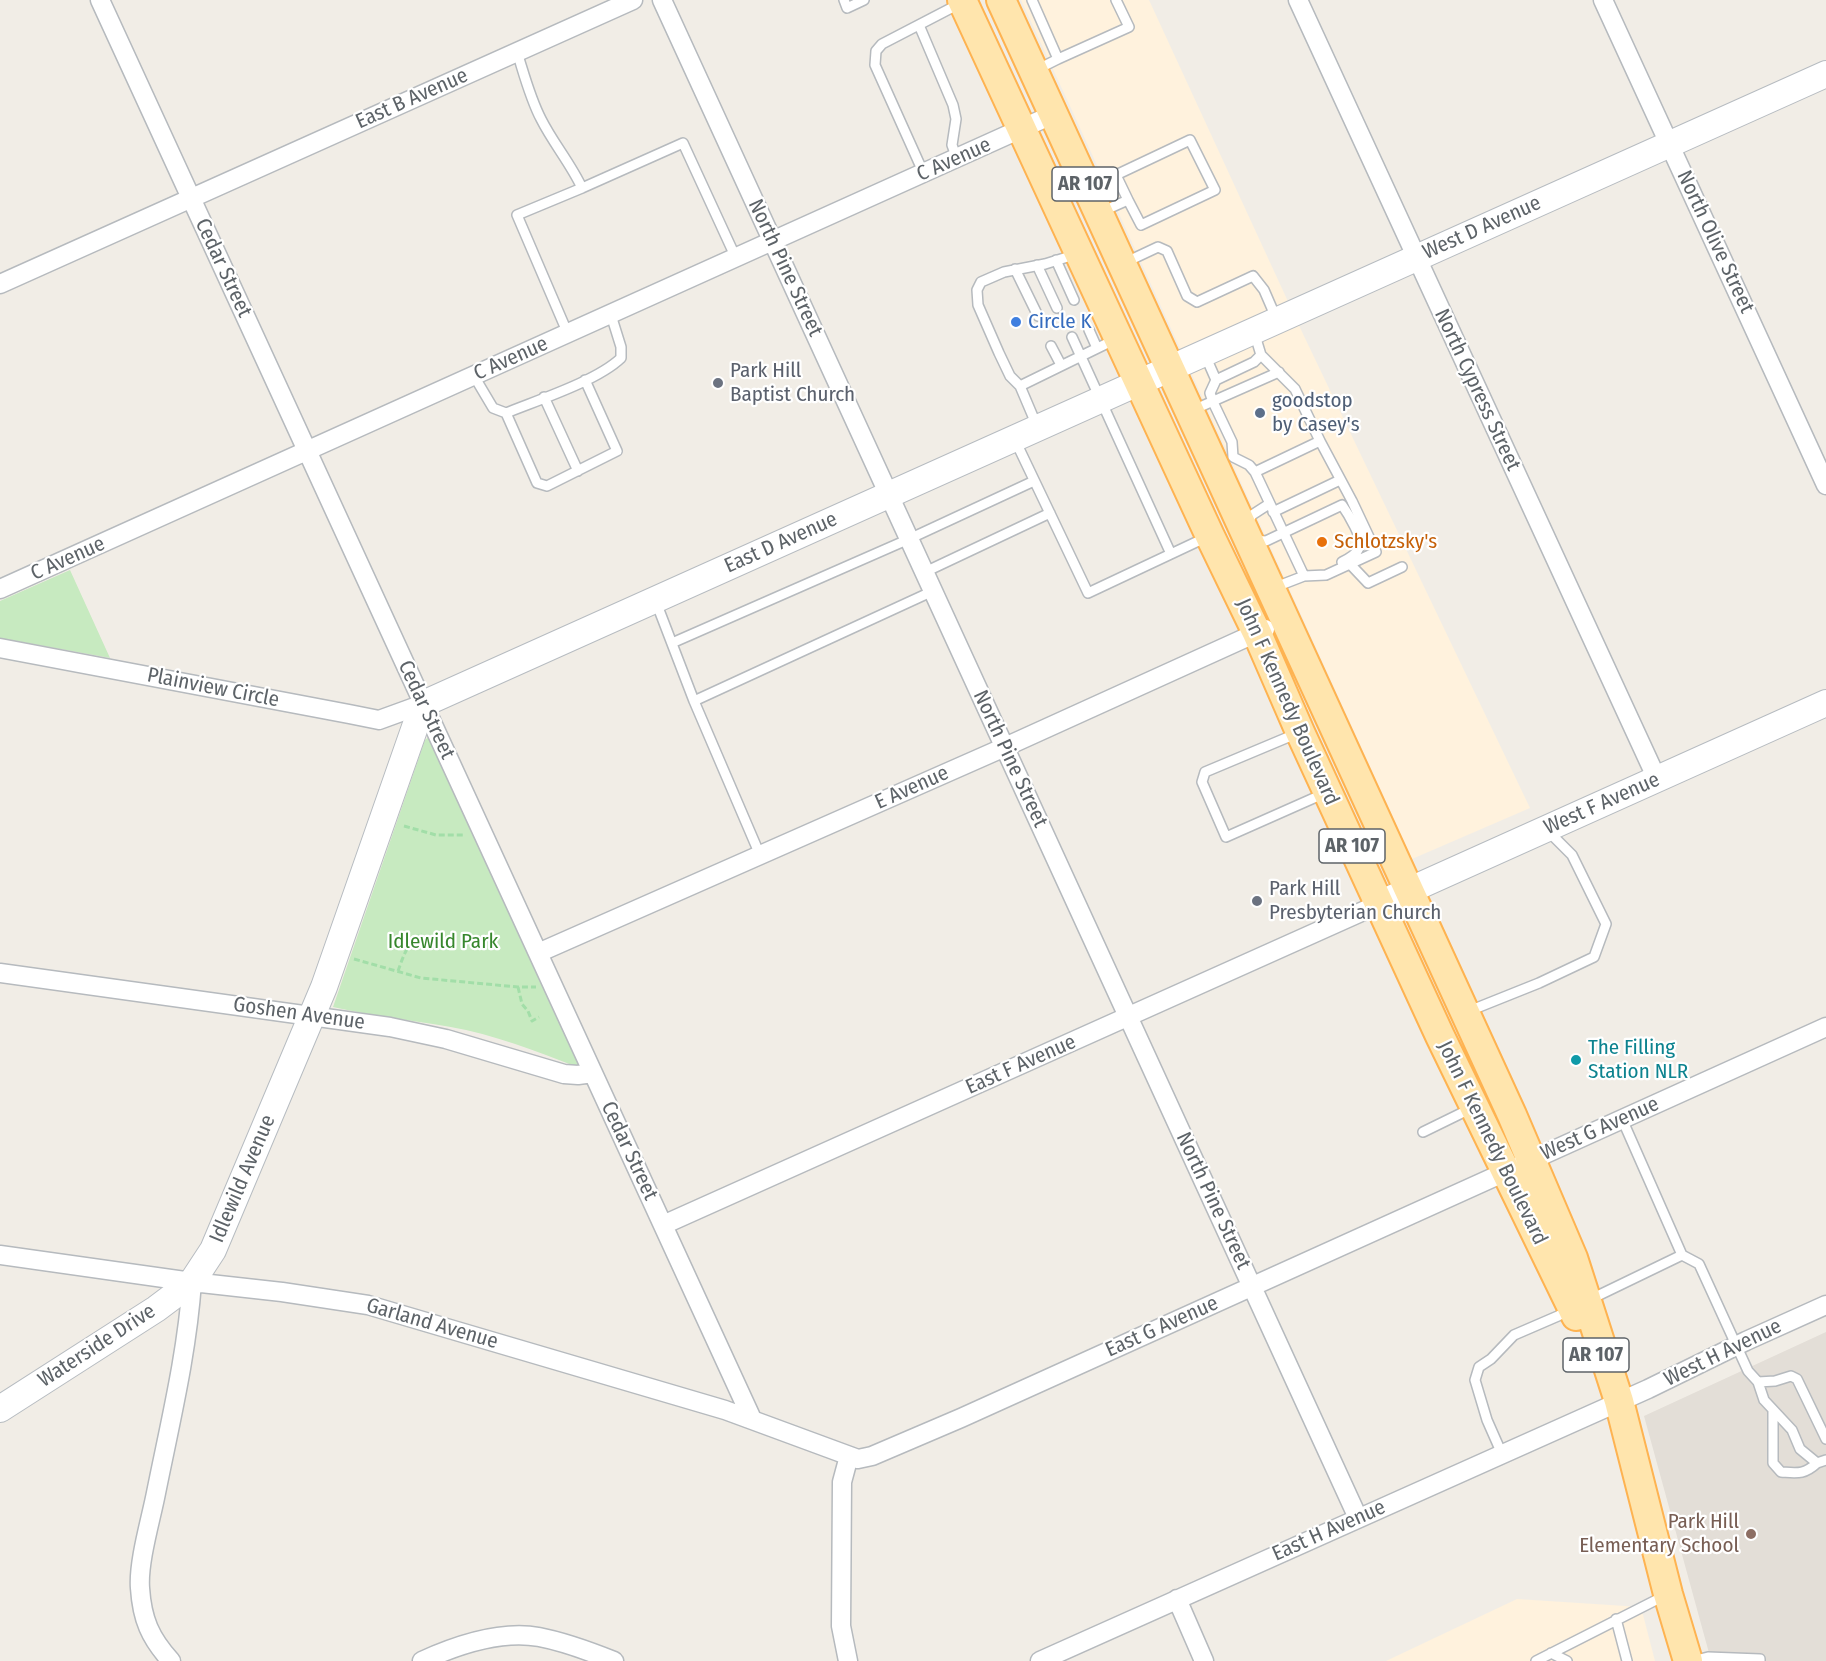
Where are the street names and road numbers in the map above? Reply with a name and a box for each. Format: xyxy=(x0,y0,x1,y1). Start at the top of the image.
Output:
street label: East B Avenue xyxy=(352,63,472,135)
street label: C Avenue xyxy=(913,132,995,188)
road number: AR 107 xyxy=(1052,167,1118,201)
street label: North Olive Street xyxy=(1671,167,1759,317)
street label: West D Avenue xyxy=(1419,191,1545,265)
street label: North Pine Street xyxy=(742,195,828,341)
street label: Cedar Street xyxy=(189,215,257,321)
street label: North Cypress Street xyxy=(1428,305,1526,475)
street label: C Avenue xyxy=(470,331,552,387)
street label: East D Avenue xyxy=(721,507,841,579)
street label: C Avenue xyxy=(27,531,109,587)
street label: John F Kennedy Boulevard xyxy=(1230,595,1344,809)
street label: Cedar Street xyxy=(392,657,460,763)
street label: Plainview Circle xyxy=(145,663,281,713)
street label: North Pine Street xyxy=(967,686,1053,832)
street label: E Avenue xyxy=(871,761,953,815)
street label: West F Avenue xyxy=(1540,767,1664,841)
road number: AR 107 xyxy=(1319,829,1385,863)
street label: Goshen Avenue xyxy=(232,992,366,1036)
street label: East F Avenue xyxy=(962,1030,1080,1100)
street label: John F Kennedy Boulevard xyxy=(1432,1037,1552,1249)
street label: West G Avenue xyxy=(1537,1092,1663,1166)
street label: Cedar Street xyxy=(595,1098,663,1204)
street label: Idlewild Avenue xyxy=(205,1111,281,1247)
street label: North Pine Street xyxy=(1170,1128,1256,1274)
street label: East G Avenue xyxy=(1102,1291,1222,1363)
street label: Garland Avenue xyxy=(363,1293,501,1355)
street label: Waterside Drive xyxy=(34,1299,160,1393)
street label: West H Avenue xyxy=(1660,1314,1786,1392)
road number: AR 107 xyxy=(1563,1338,1629,1372)
street label: East H Avenue xyxy=(1268,1495,1390,1567)

